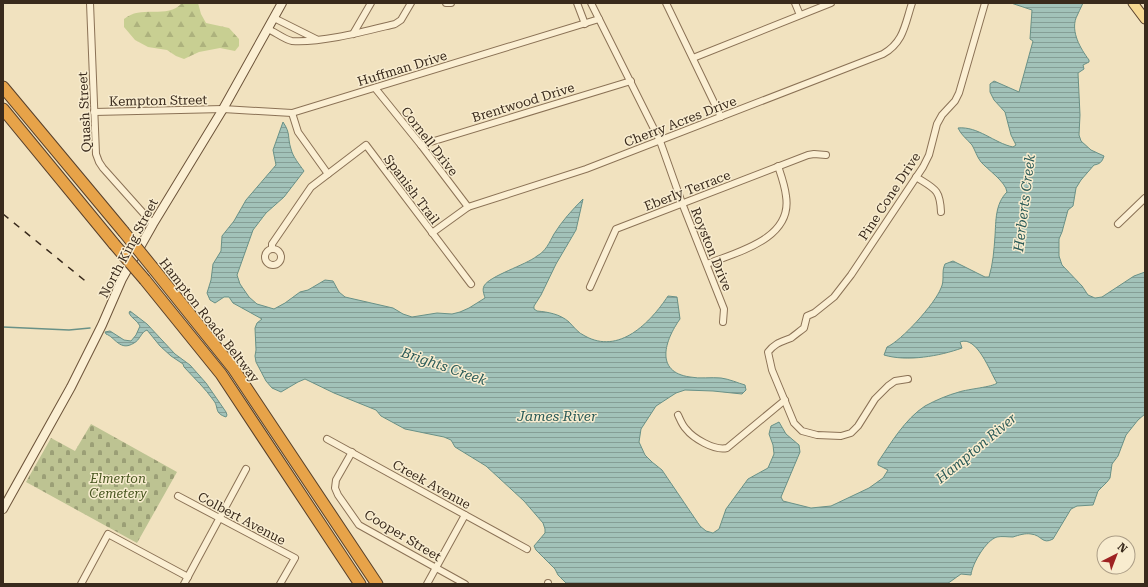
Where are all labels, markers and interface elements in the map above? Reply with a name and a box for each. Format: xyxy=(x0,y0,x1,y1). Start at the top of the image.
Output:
street label: Huffman Drive xyxy=(356,48,449,89)
street label: Quash Street xyxy=(75,71,94,153)
street label: Brentwood Drive xyxy=(470,80,576,125)
street label: Kempton Street xyxy=(109,92,207,109)
street label: Cherry Acres Drive xyxy=(622,93,738,150)
street label: Cornell Drive xyxy=(398,104,461,179)
street label: Pine Cone Drive xyxy=(855,150,923,243)
street label: Spanish Trail xyxy=(381,152,443,227)
water label: Herberts Creek xyxy=(1010,153,1038,254)
street label: Eberly Terrace xyxy=(642,167,732,214)
street label: North King Street xyxy=(96,196,161,300)
street label: Royston Drive xyxy=(688,205,735,293)
street label: Hampton Roads Beltway xyxy=(156,255,263,386)
water label: Brights Creek xyxy=(398,344,489,388)
water label: James River xyxy=(516,408,597,424)
water label: Hampton River xyxy=(932,410,1020,487)
street label: Creek Avenue xyxy=(390,457,473,512)
park label: Elmerton Cemetery xyxy=(89,471,147,501)
street label: Colbert Avenue xyxy=(195,489,288,548)
street label: Cooper Street xyxy=(362,507,444,564)
north arrow xyxy=(1096,535,1136,575)
text: N xyxy=(1115,540,1130,556)

